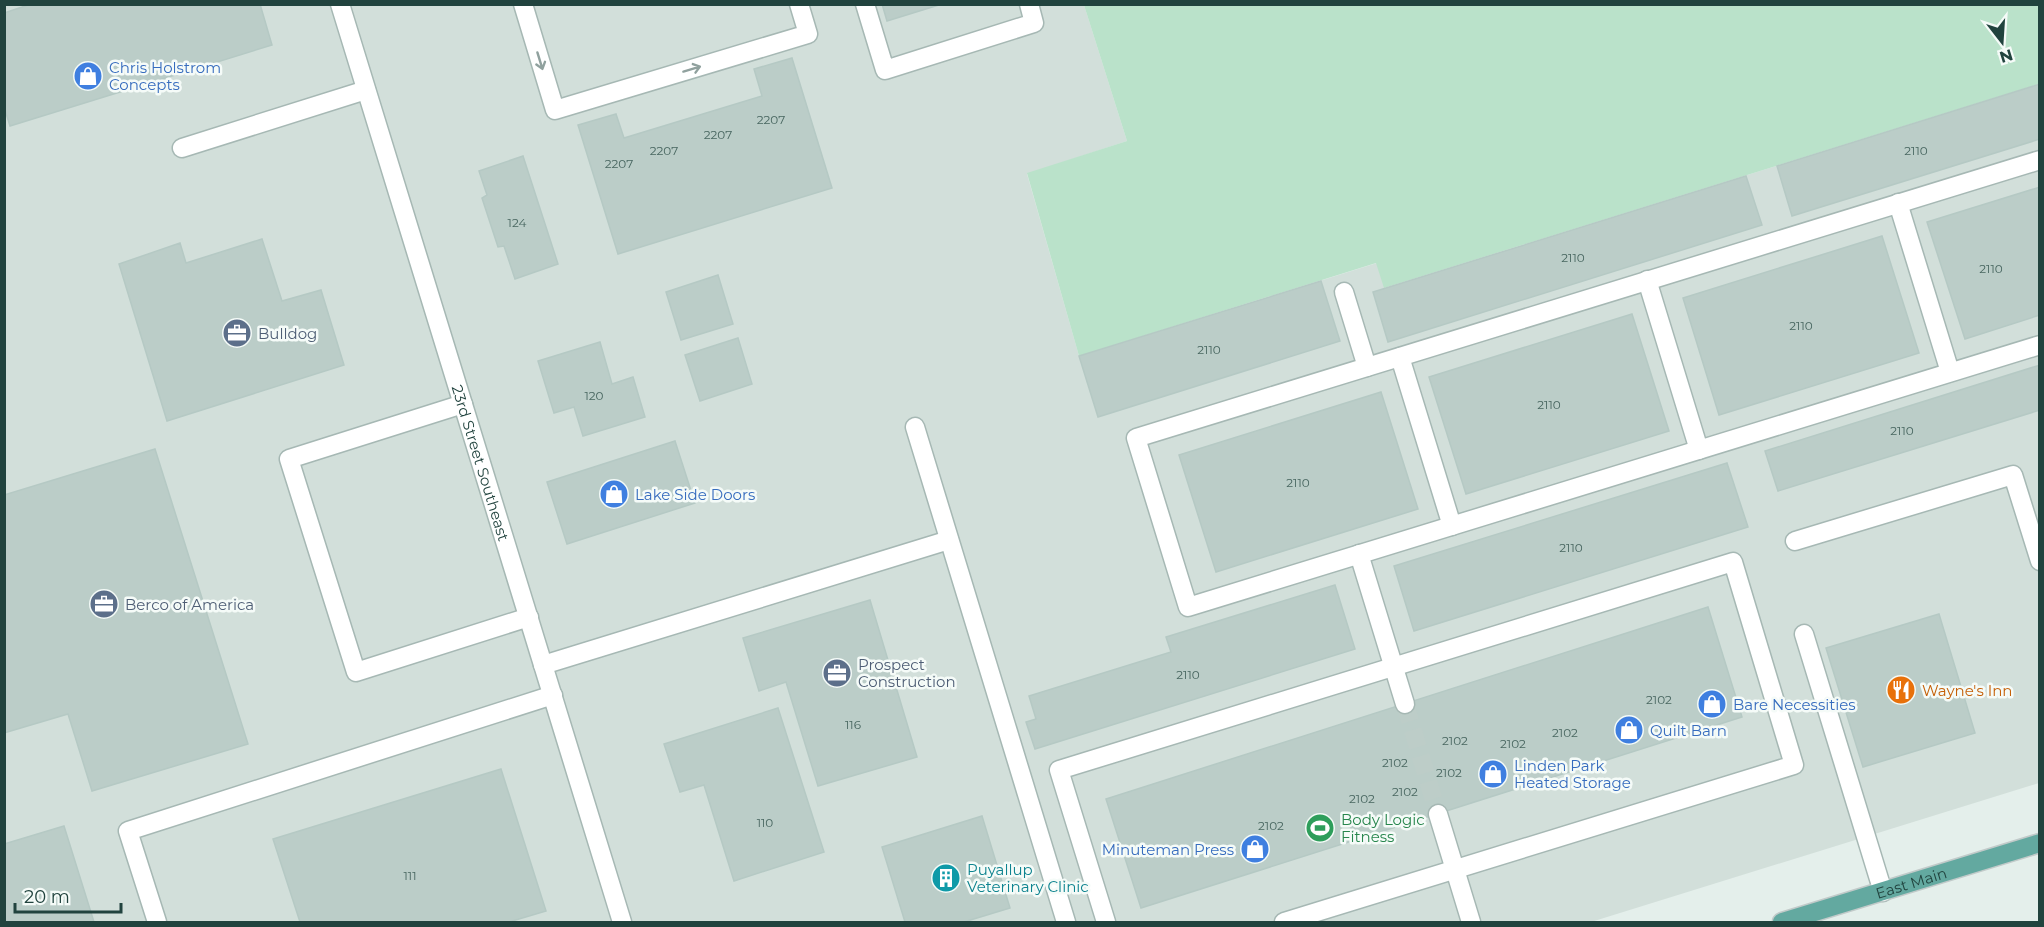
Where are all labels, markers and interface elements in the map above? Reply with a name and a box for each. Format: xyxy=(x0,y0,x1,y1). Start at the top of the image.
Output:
north arrow xyxy=(1972,12,2032,72)
text: N xyxy=(1997,45,2015,67)
one-way arrow xyxy=(535,51,546,70)
place label: Chris Holstrom Concepts xyxy=(109,58,221,94)
shop icon: Chris Holstrom Concepts xyxy=(72,60,104,92)
one-way arrow xyxy=(682,63,701,74)
house number: 2207 xyxy=(757,112,785,127)
house number: 2207 xyxy=(704,127,732,142)
house number: 2207 xyxy=(650,143,678,158)
house number: 2110 xyxy=(1904,143,1928,158)
house number: 2207 xyxy=(605,156,633,171)
house number: 124 xyxy=(508,215,526,230)
house number: 2110 xyxy=(1561,250,1585,265)
house number: 2110 xyxy=(1979,261,2003,276)
office icon: Bulldog xyxy=(221,317,253,349)
house number: 2110 xyxy=(1789,318,1813,333)
place label: Bulldog xyxy=(258,324,317,343)
house number: 2110 xyxy=(1197,342,1221,357)
street label: 23rd Street Southeast xyxy=(448,382,514,543)
house number: 120 xyxy=(584,388,604,403)
house number: 2110 xyxy=(1537,397,1561,412)
house number: 2110 xyxy=(1890,423,1914,438)
house number: 2110 xyxy=(1286,475,1310,490)
shop icon: Lake Side Doors xyxy=(598,478,630,510)
place label: Lake Side Doors xyxy=(635,485,755,504)
house number: 2110 xyxy=(1559,540,1583,555)
office icon: Berco of America xyxy=(88,588,120,620)
place label: Berco of America xyxy=(125,595,254,614)
place label: Prospect Construction xyxy=(858,655,956,691)
office icon: Prospect Construction xyxy=(821,657,853,689)
house number: 2110 xyxy=(1176,667,1200,682)
restaurant icon: Wayne's Inn xyxy=(1885,674,1917,706)
place label: Wayne's Inn xyxy=(1922,681,2012,700)
shop icon: Bare Necessities xyxy=(1696,688,1728,720)
house number: 2102 xyxy=(1646,692,1672,707)
place label: Bare Necessities xyxy=(1733,695,1856,714)
shop icon: Quilt Barn xyxy=(1613,714,1645,746)
house number: 116 xyxy=(845,717,861,732)
place label: Quilt Barn xyxy=(1650,721,1727,740)
house number: 2102 xyxy=(1552,725,1578,740)
house number: 2102 xyxy=(1442,733,1468,748)
house number: 2102 xyxy=(1500,736,1526,751)
house number: 2102 xyxy=(1382,755,1408,770)
place label: Linden Park Heated Storage xyxy=(1514,756,1631,792)
shop icon: Linden Park Heated Storage xyxy=(1477,758,1509,790)
house number: 2102 xyxy=(1436,765,1462,780)
house number: 2102 xyxy=(1392,784,1418,799)
house number: 2102 xyxy=(1349,791,1375,806)
place label: Body Logic Fitness xyxy=(1341,810,1425,846)
sports icon: Body Logic Fitness xyxy=(1304,812,1336,844)
house number: 110 xyxy=(757,815,773,830)
house number: 2102 xyxy=(1258,818,1284,833)
shop icon: Minuteman Press xyxy=(1239,833,1271,865)
place label: Minuteman Press xyxy=(1102,840,1234,859)
place label: Puyallup Veterinary Clinic xyxy=(967,860,1089,896)
building icon: Puyallup Veterinary Clinic xyxy=(930,862,962,894)
street label: East Main xyxy=(1873,863,1949,902)
house number: 111 xyxy=(404,868,417,883)
scale bar xyxy=(15,876,122,914)
text: 20 m xyxy=(24,886,70,908)

